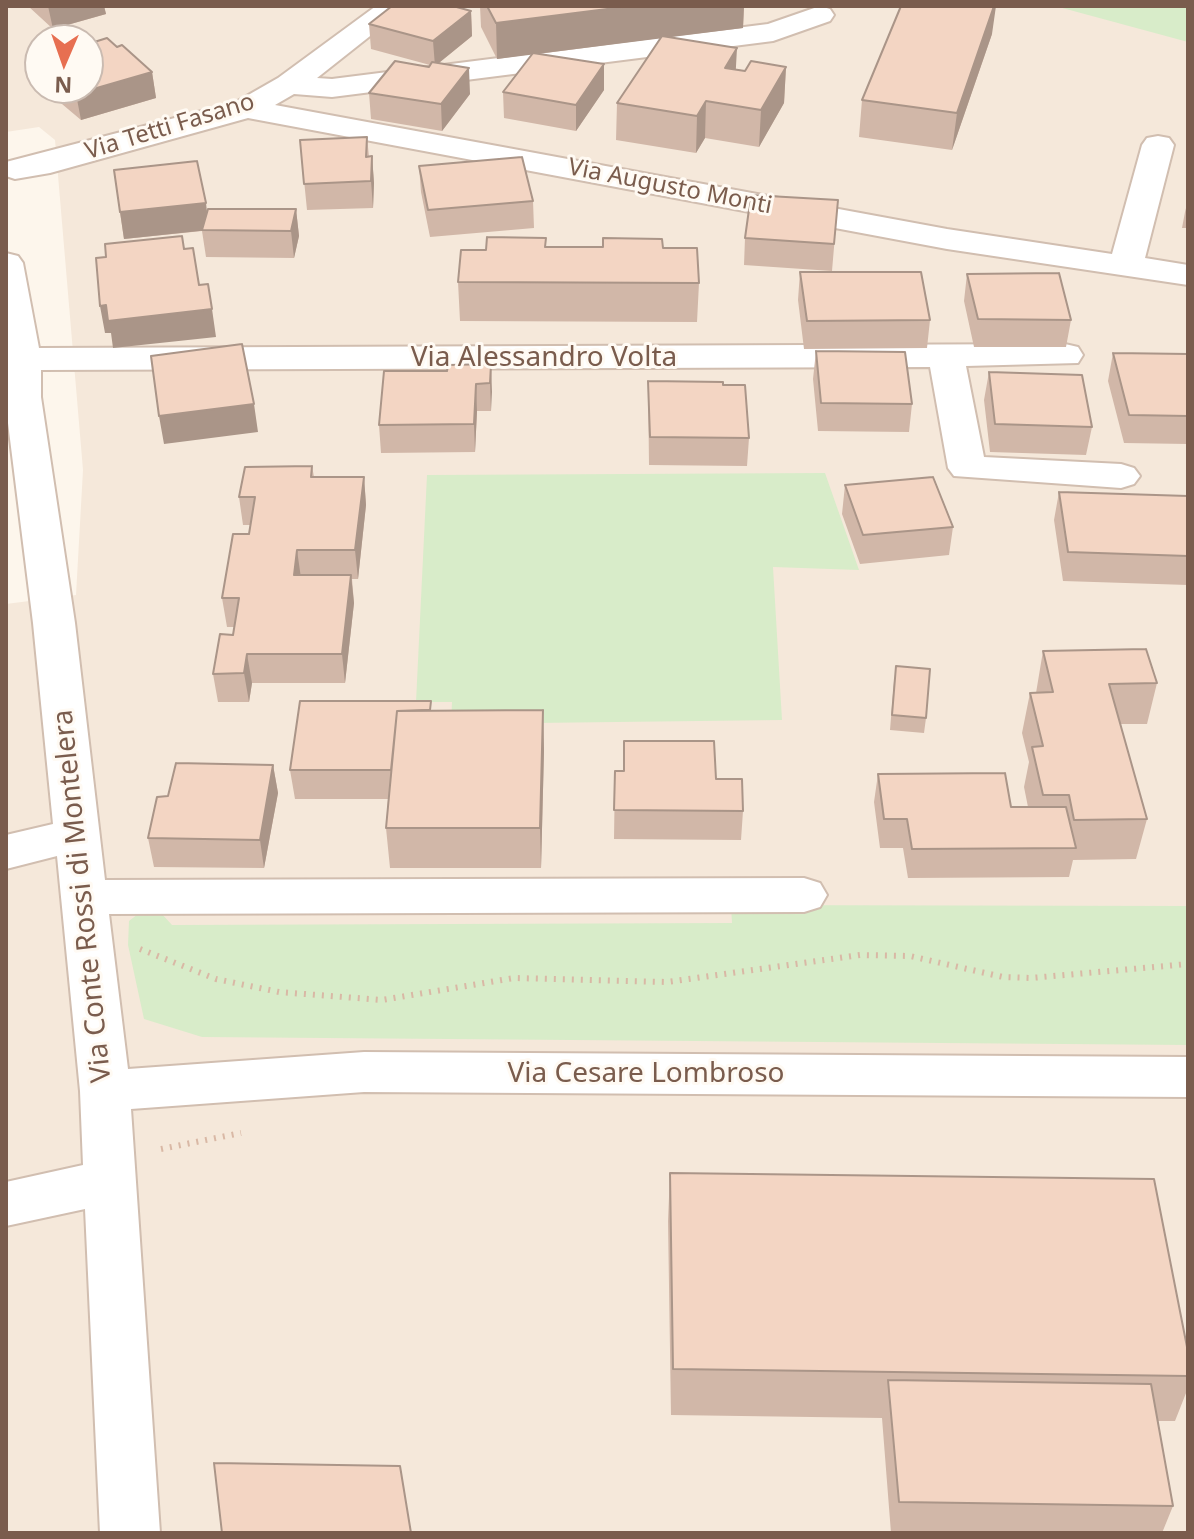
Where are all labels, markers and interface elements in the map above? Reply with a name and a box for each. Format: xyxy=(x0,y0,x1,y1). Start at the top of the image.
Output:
north arrow xyxy=(24,24,104,104)
text: N xyxy=(54,71,73,101)
street label: Via Tetti Fasano xyxy=(82,88,258,166)
street label: Via Augusto Monti xyxy=(566,153,774,221)
street label: Via Alessandro Volta xyxy=(411,341,677,375)
street label: Via Conte Rossi di Montelera xyxy=(47,708,119,1084)
street label: Via Cesare Lombroso xyxy=(507,1057,785,1091)

